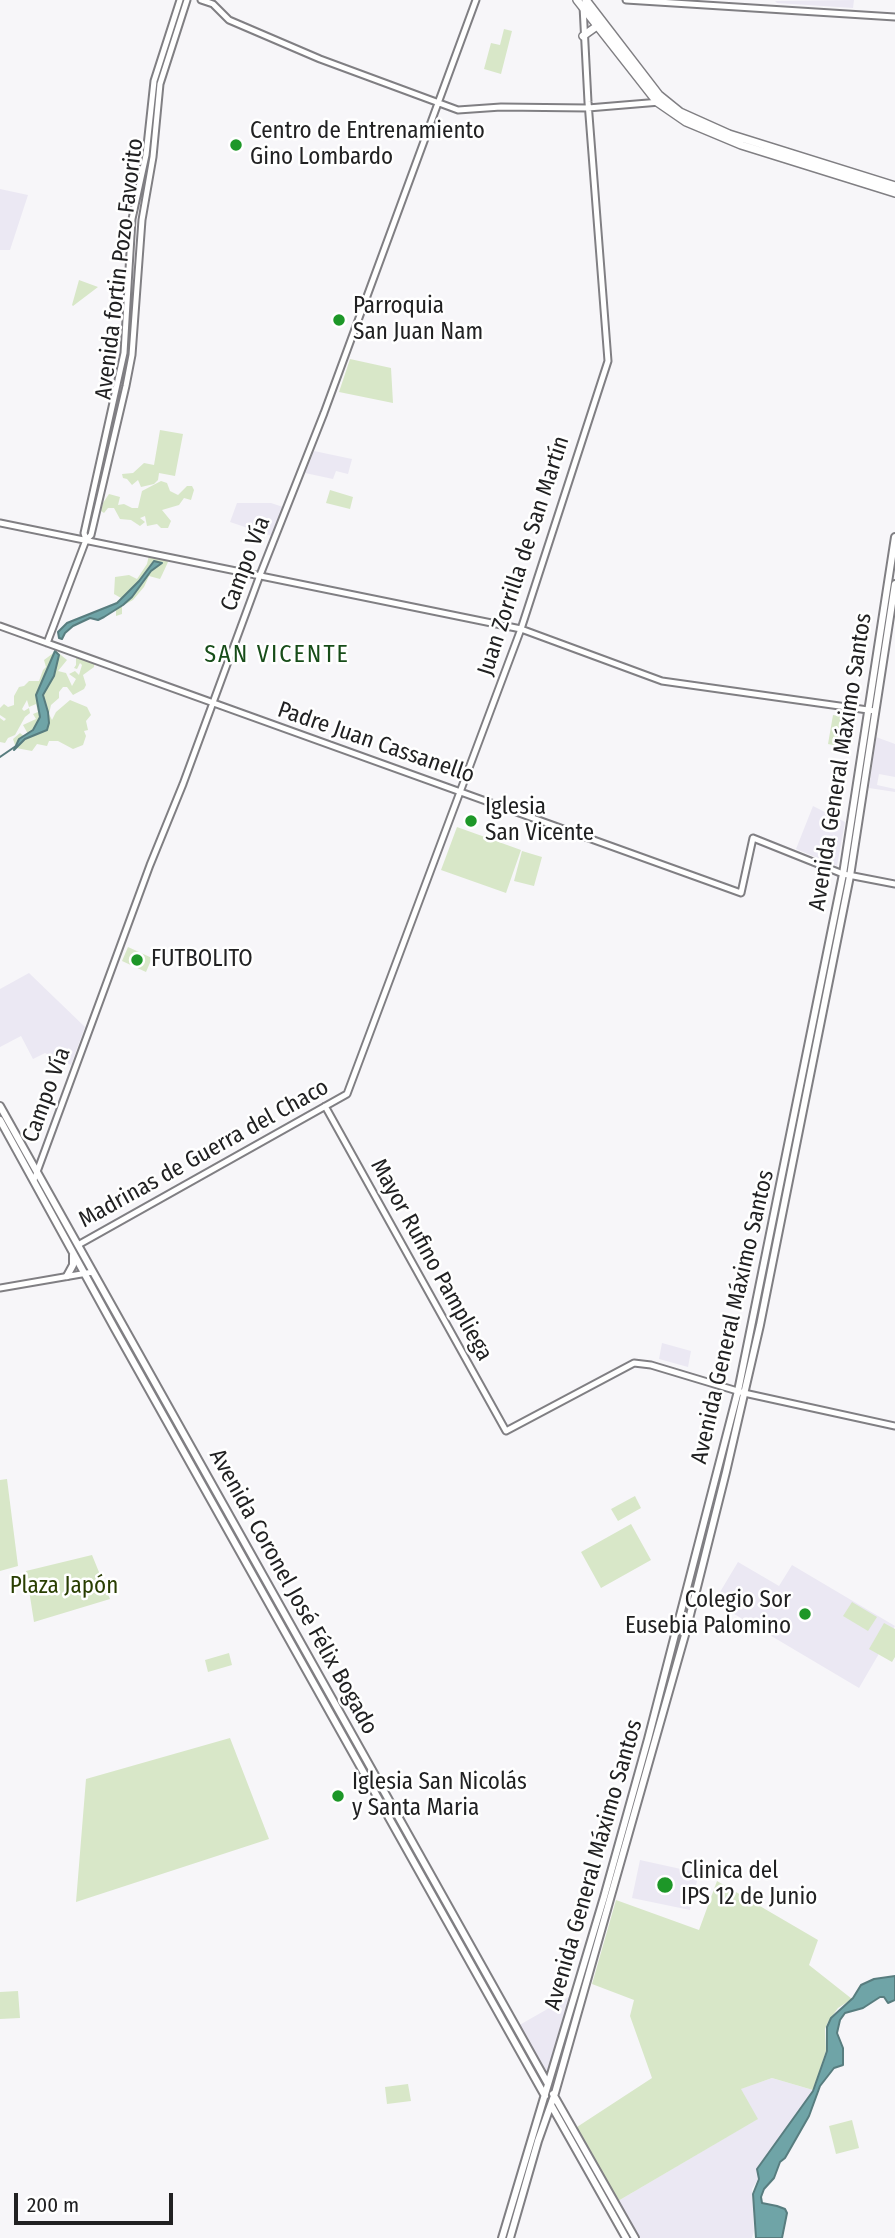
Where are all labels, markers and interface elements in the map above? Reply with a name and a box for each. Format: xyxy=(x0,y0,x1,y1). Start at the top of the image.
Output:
place label: Centro de Entrenamiento Gino Lombardo xyxy=(250,118,485,172)
street label: Avenida fortin Pozo Favorito xyxy=(90,137,150,401)
marker: Centro de Entrenamiento Gino Lombardo xyxy=(228,137,244,153)
place label: Parroquia San Juan Nam xyxy=(353,293,483,347)
marker: Parroquia San Juan Nam xyxy=(331,312,347,328)
street label: Juan Zorrilla de San Martín xyxy=(472,433,576,679)
street label: Campo Vía xyxy=(215,513,277,615)
street label: Avenida General Máximo Santos xyxy=(804,611,878,913)
district label: SAN VICENTE xyxy=(206,641,348,669)
street label: Padre Juan Cassanello xyxy=(274,696,478,790)
place label: Iglesia San Vicente xyxy=(485,794,594,848)
marker: Iglesia San Vicente xyxy=(463,813,479,829)
place label: FUTBOLITO xyxy=(151,946,253,974)
marker: FUTBOLITO xyxy=(129,952,145,968)
street label: Campo Vía xyxy=(17,1044,77,1146)
street label: Madrinas de Guerra del Chaco xyxy=(74,1074,334,1234)
street label: Mayor Rufino Pampliega xyxy=(364,1154,498,1366)
street label: Avenida General Máximo Santos xyxy=(686,1167,780,1467)
street label: Avenida Coronel José Félix Bogado xyxy=(203,1445,383,1739)
park label: Plaza Japón xyxy=(10,1573,118,1601)
place label: Colegio Sor Eusebia Palomino xyxy=(625,1587,791,1641)
marker: Colegio Sor Eusebia Palomino xyxy=(797,1606,813,1622)
street label: Avenida General Máximo Santos xyxy=(539,1717,649,2013)
place label: Iglesia San Nicolás y Santa Maria xyxy=(352,1769,527,1823)
marker: Iglesia San Nicolás y Santa Maria xyxy=(330,1788,346,1804)
place label: Clinica del IPS 12 de Junio xyxy=(681,1858,817,1912)
marker: Clinica del IPS 12 de Junio xyxy=(655,1875,675,1895)
scale bar xyxy=(18,2178,177,2222)
text: 200 m xyxy=(27,2192,79,2218)

